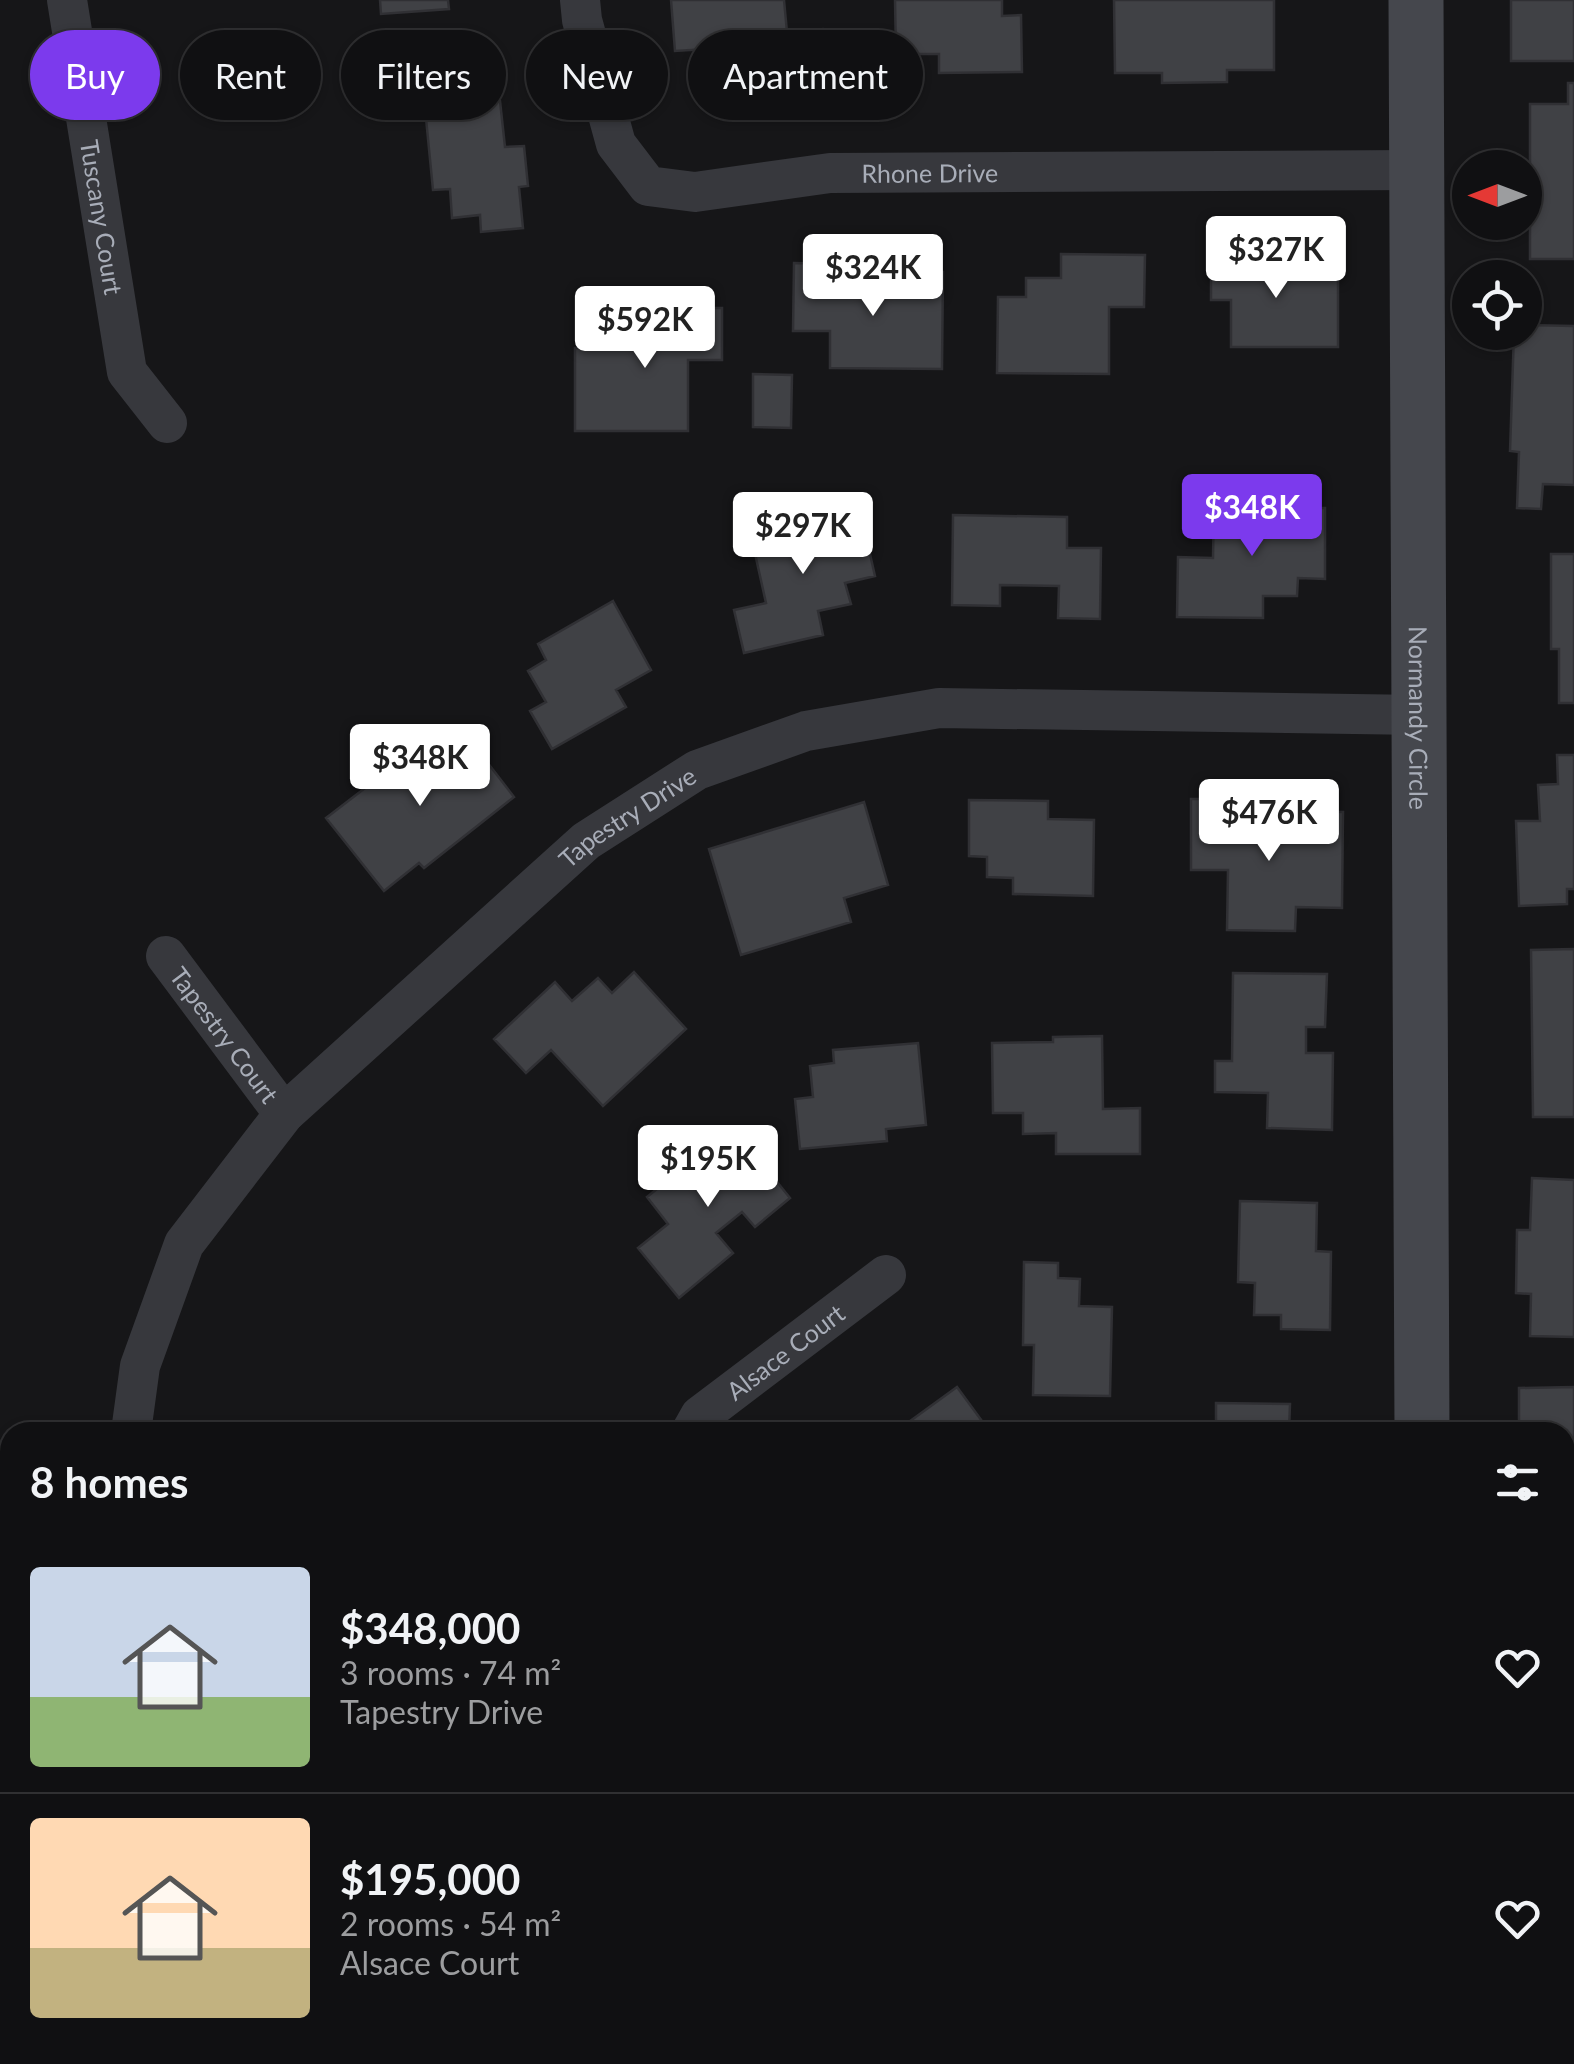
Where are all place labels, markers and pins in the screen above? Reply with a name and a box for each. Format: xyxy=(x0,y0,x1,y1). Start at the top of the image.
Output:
pin: $327K xyxy=(1206,216,1346,301)
pin: $324K xyxy=(803,234,943,319)
pin: $592K xyxy=(575,286,715,371)
pin: $348K xyxy=(1182,474,1322,559)
pin: $297K xyxy=(733,492,873,577)
pin: $348K xyxy=(350,724,490,809)
pin: $476K xyxy=(1199,779,1339,864)
pin: $195K xyxy=(638,1125,778,1210)

